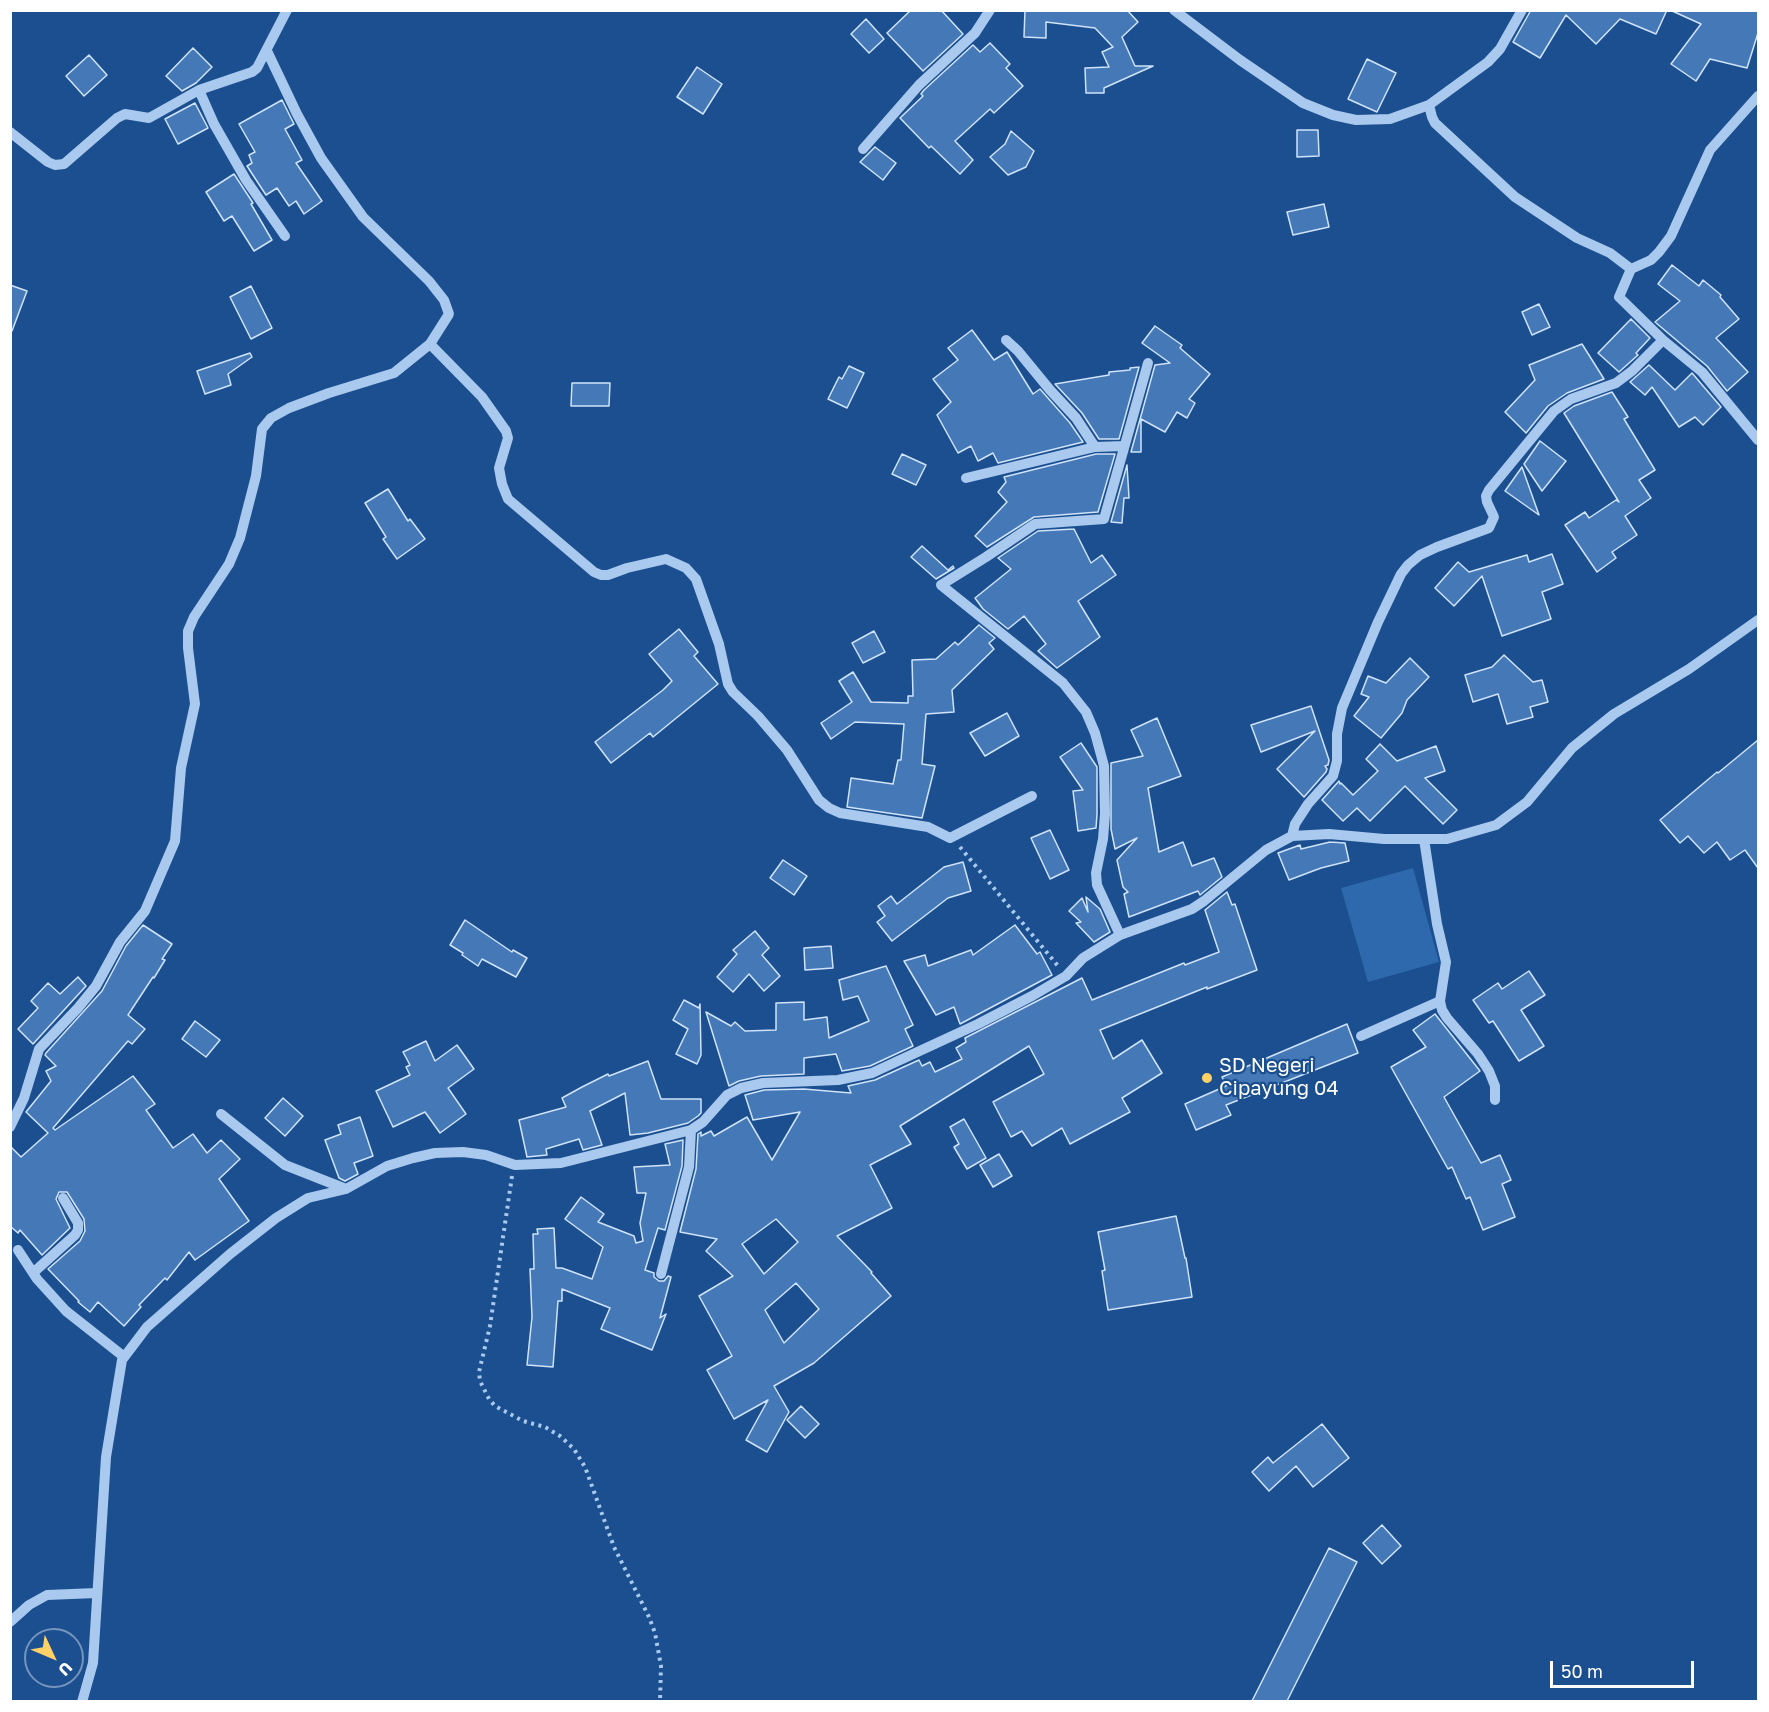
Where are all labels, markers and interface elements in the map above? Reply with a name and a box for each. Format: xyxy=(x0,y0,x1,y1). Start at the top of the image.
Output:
place label: SD Negeri Cipayung 04 xyxy=(1219,1054,1339,1101)
marker: SD Negeri Cipayung 04 xyxy=(1200,1071,1214,1085)
north arrow xyxy=(24,1628,84,1688)
scale bar xyxy=(1553,1649,1697,1687)
text: U xyxy=(54,1658,77,1680)
text: 50 m xyxy=(1561,1660,1603,1682)

